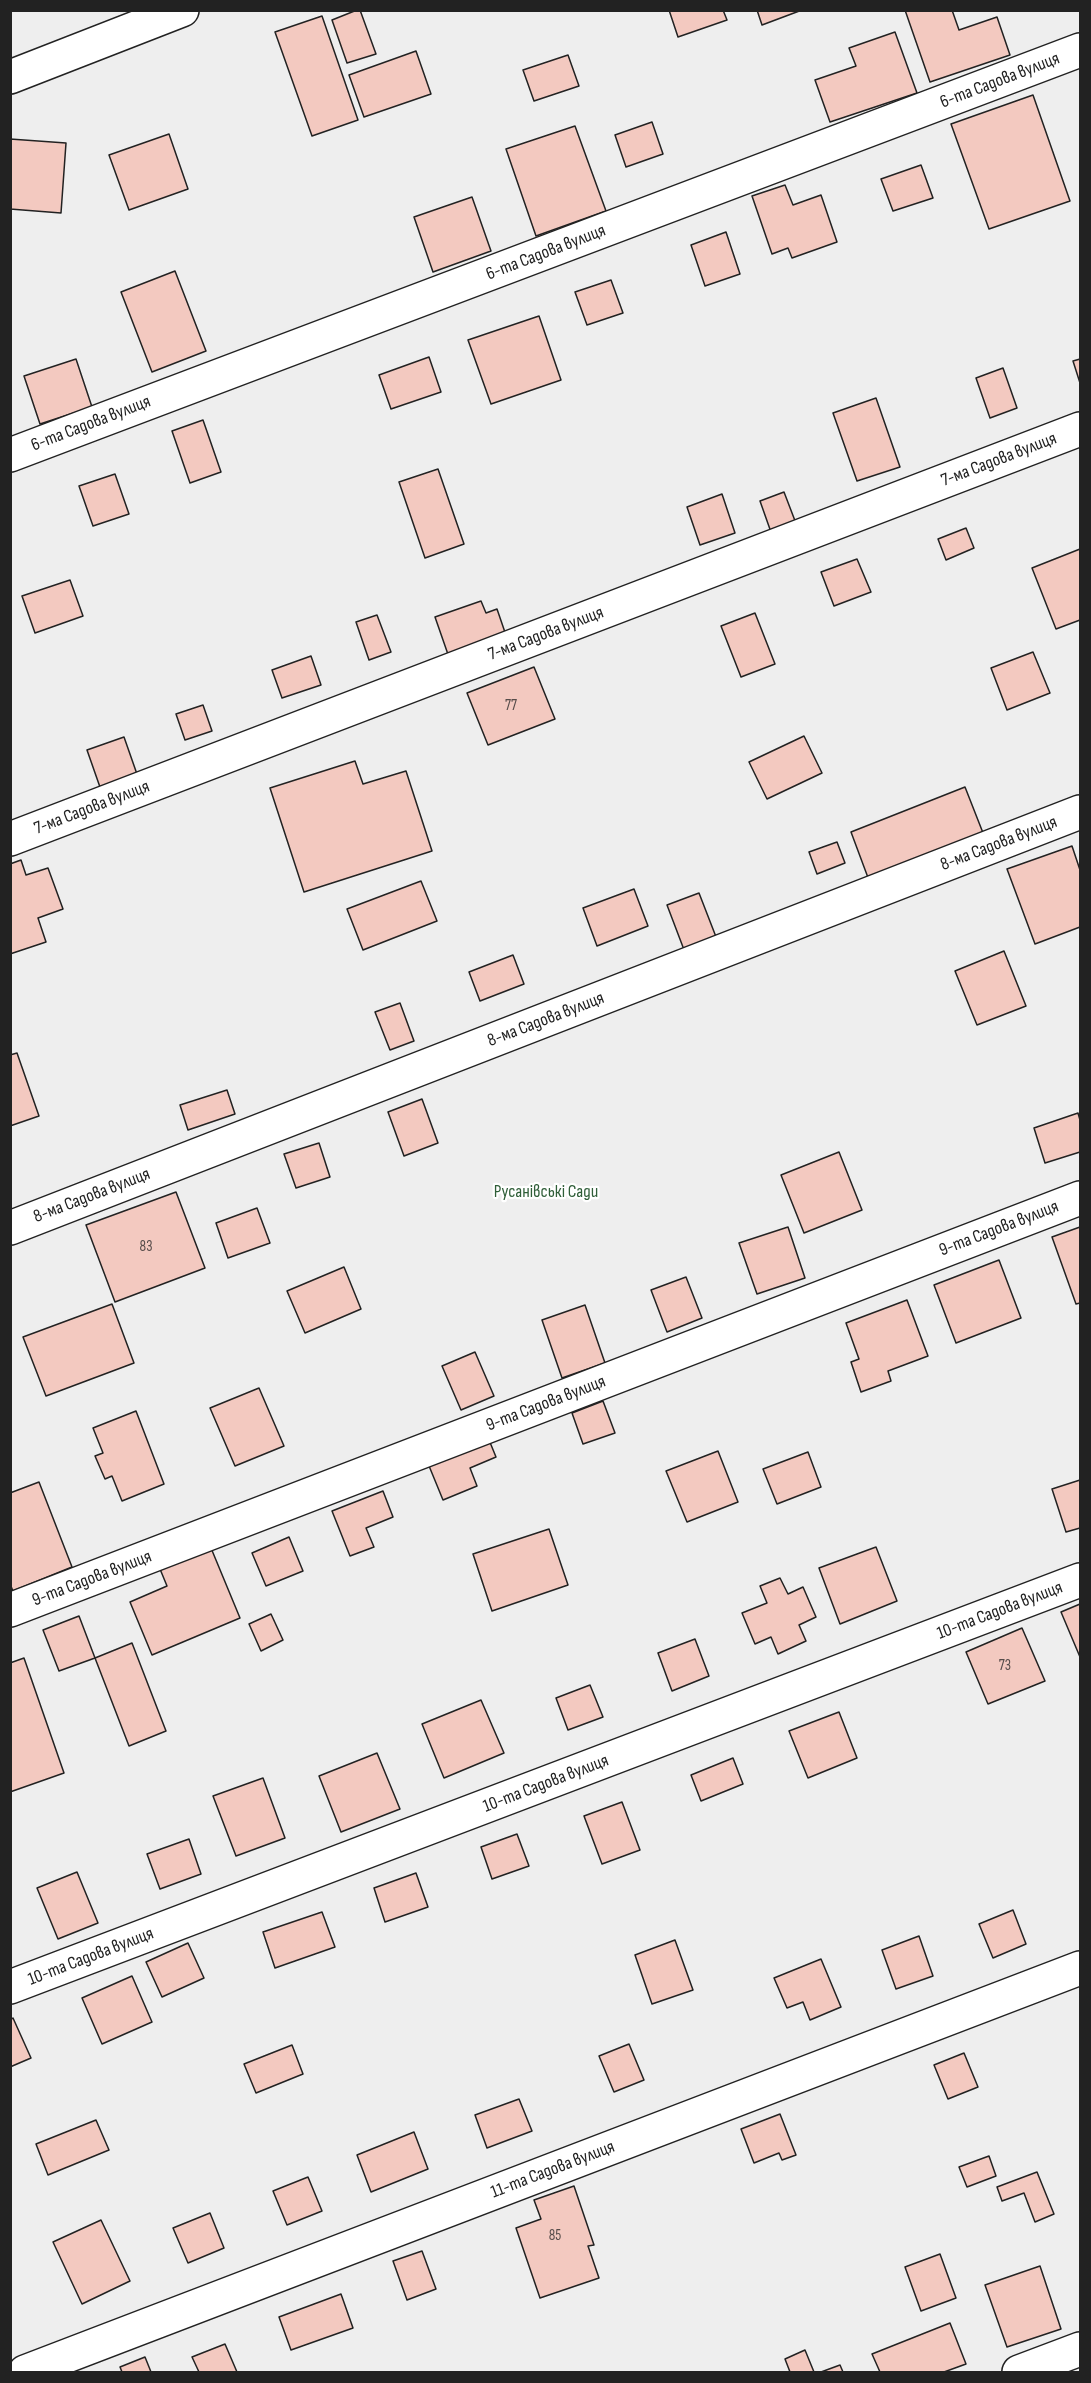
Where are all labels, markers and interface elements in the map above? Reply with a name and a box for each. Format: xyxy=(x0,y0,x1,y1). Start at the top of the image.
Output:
street label: 6-та Садова вулиця xyxy=(937,48,1063,114)
street label: 6-та Садова вулиця xyxy=(483,220,609,286)
street label: 6-та Садова вулиця xyxy=(28,391,154,457)
street label: 7-ма Садова вулиця xyxy=(938,428,1060,492)
street label: 7-ма Садова вулиця xyxy=(485,602,607,666)
house number: 77 xyxy=(505,697,517,715)
street label: 7-ма Садова вулиця xyxy=(31,776,153,840)
street label: 8-ма Садова вулиця xyxy=(938,812,1060,876)
street label: 8-ма Садова вулиця xyxy=(485,988,607,1052)
street label: 8-ма Садова вулиця xyxy=(31,1164,153,1228)
park label: Русанівські Сади xyxy=(494,1181,598,1203)
street label: 9-та Садова вулиця xyxy=(936,1196,1062,1262)
house number: 83 xyxy=(140,1238,152,1256)
street label: 9-та Садова вулиця xyxy=(483,1371,609,1437)
street label: 9-та Садова вулиця xyxy=(29,1546,155,1612)
street label: 10-та Садова вулиця xyxy=(934,1577,1066,1645)
house number: 73 xyxy=(999,1657,1011,1675)
street label: 10-та Садова вулиця xyxy=(480,1750,612,1818)
street label: 10-та Садова вулиця xyxy=(25,1923,157,1991)
street label: 11-та Садова вулиця xyxy=(488,2136,618,2204)
house number: 85 xyxy=(549,2227,561,2245)

